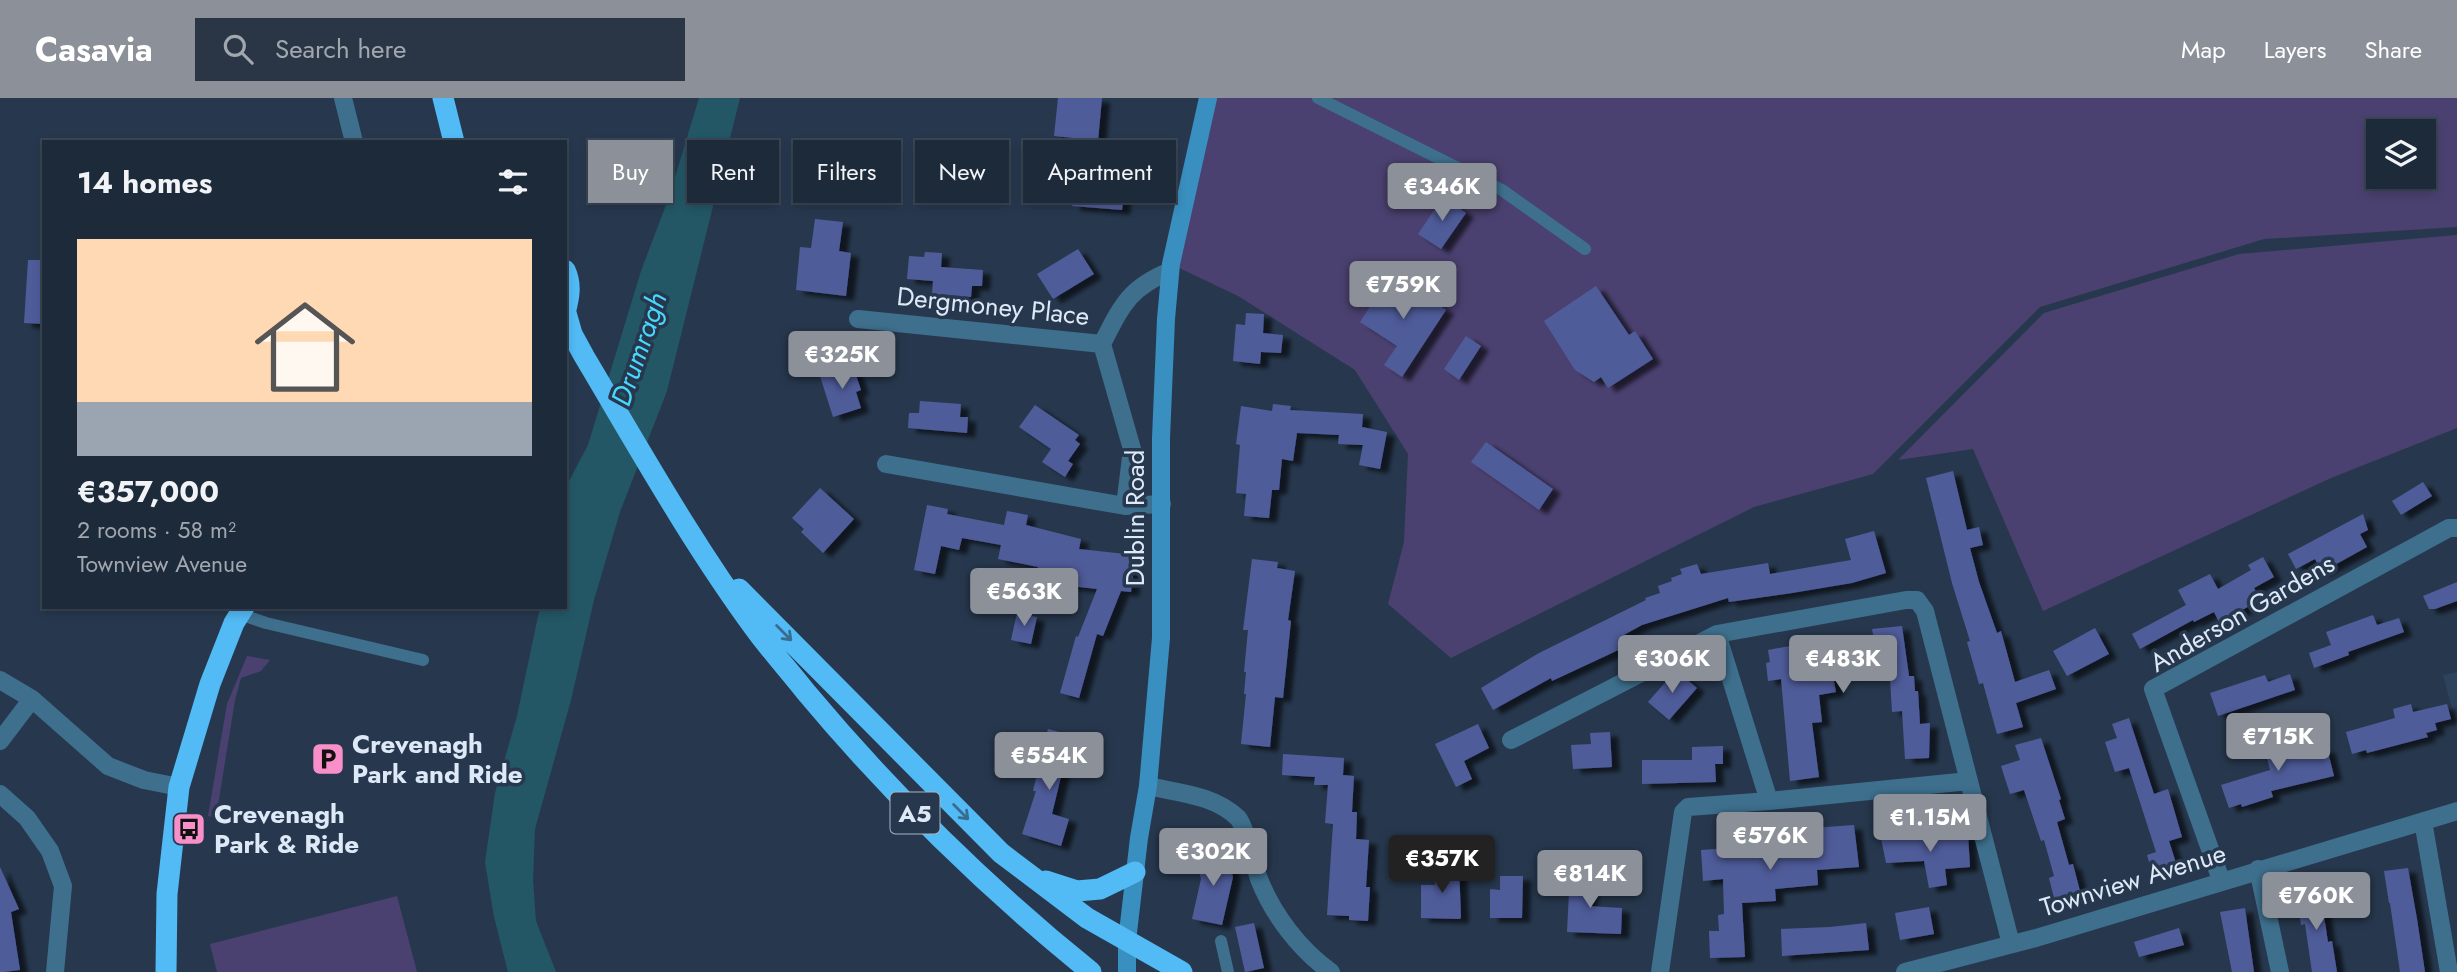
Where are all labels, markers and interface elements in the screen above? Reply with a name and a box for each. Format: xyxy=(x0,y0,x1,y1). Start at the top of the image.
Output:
search box xyxy=(195,18,685,81)
text: Casavia xyxy=(35,26,153,73)
icon: search xyxy=(219,30,257,68)
text: Search here xyxy=(275,30,406,68)
text: Map xyxy=(2181,32,2226,67)
text: Layers xyxy=(2264,32,2326,67)
text: Share xyxy=(2364,32,2422,67)
map controls xyxy=(2366,119,2436,189)
button: layers xyxy=(2366,119,2436,189)
chip: Buy xyxy=(588,140,673,203)
chip: Rent xyxy=(687,140,779,203)
chip: Filters xyxy=(793,140,901,203)
chip: New xyxy=(915,140,1009,203)
chip: Apartment xyxy=(1023,140,1176,203)
text: 14 homes xyxy=(77,161,212,204)
icon: filters xyxy=(494,163,532,201)
pin: €346K xyxy=(1393,164,1491,223)
text: €346K xyxy=(1404,169,1480,203)
pin: €759K xyxy=(1354,262,1452,321)
text: €759K xyxy=(1365,267,1441,301)
street label: Dergmoney Place xyxy=(895,277,1091,335)
icon: home xyxy=(242,284,368,410)
water label: Drumragh xyxy=(600,287,678,411)
pin: €325K xyxy=(793,331,891,391)
text: €325K xyxy=(804,337,880,371)
street label: Dublin Road xyxy=(1116,450,1154,586)
text: €357,000 xyxy=(77,470,219,513)
text: 2 rooms · 58 m² xyxy=(77,513,236,547)
street label: Anderson Gardens xyxy=(2142,545,2342,681)
text: Townview Avenue xyxy=(77,547,247,581)
pin: €563K xyxy=(975,568,1073,628)
text: €563K xyxy=(986,574,1062,608)
one-way arrow xyxy=(775,625,792,642)
pin: €306K xyxy=(1623,636,1721,695)
pin: €483K xyxy=(1794,636,1892,695)
text: €306K xyxy=(1634,641,1710,675)
text: €483K xyxy=(1805,641,1881,675)
pin: €715K xyxy=(2229,714,2327,773)
text: €715K xyxy=(2242,719,2314,753)
place label: Crevenagh Park and Ride xyxy=(352,725,523,793)
pin: €554K xyxy=(1000,732,1098,792)
text: €554K xyxy=(1011,738,1087,772)
parking icon: Crevenagh Park and Ride xyxy=(309,740,347,778)
road number: A5 xyxy=(890,792,940,834)
pin: €1.15M xyxy=(1873,794,1987,854)
place label: Crevenagh Park & Ride xyxy=(214,795,359,863)
text: €1.15M xyxy=(1889,800,1971,834)
one-way arrow xyxy=(952,804,969,821)
bus stop icon: Crevenagh Park & Ride xyxy=(170,810,208,848)
pin: €576K xyxy=(1721,812,1819,872)
text: €576K xyxy=(1732,818,1808,852)
pin: €302K xyxy=(1164,828,1262,888)
text: €302K xyxy=(1175,834,1251,868)
street label: Townview Avenue xyxy=(2036,834,2230,926)
pin: €357K xyxy=(1393,836,1491,895)
text: €357K xyxy=(1405,841,1479,875)
pin: €814K xyxy=(1541,850,1639,910)
text: €814K xyxy=(1553,856,1627,890)
pin: €760K xyxy=(2267,872,2365,932)
text: €760K xyxy=(2278,878,2354,912)

